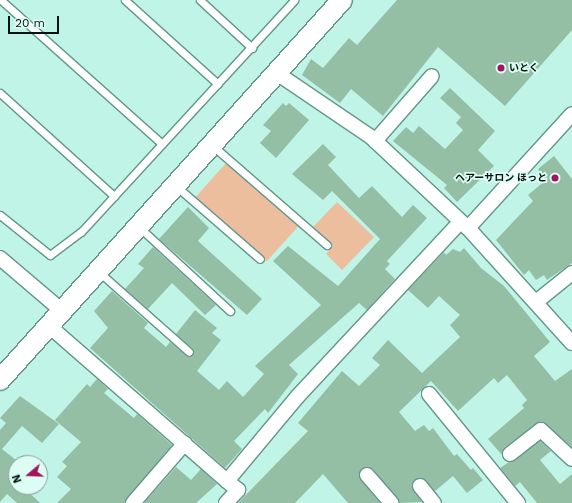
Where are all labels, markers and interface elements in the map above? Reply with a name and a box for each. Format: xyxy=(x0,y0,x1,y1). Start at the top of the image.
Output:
scale bar xyxy=(10,8,61,34)
text: 20 m xyxy=(15,16,45,30)
place label: いとく xyxy=(509,62,539,74)
marker: いとく xyxy=(496,63,506,73)
place label: ヘアーサロン ほっと xyxy=(455,172,547,184)
marker: ヘアーサロン ほっと xyxy=(550,173,560,183)
north arrow xyxy=(8,455,48,495)
text: N xyxy=(10,473,25,485)

